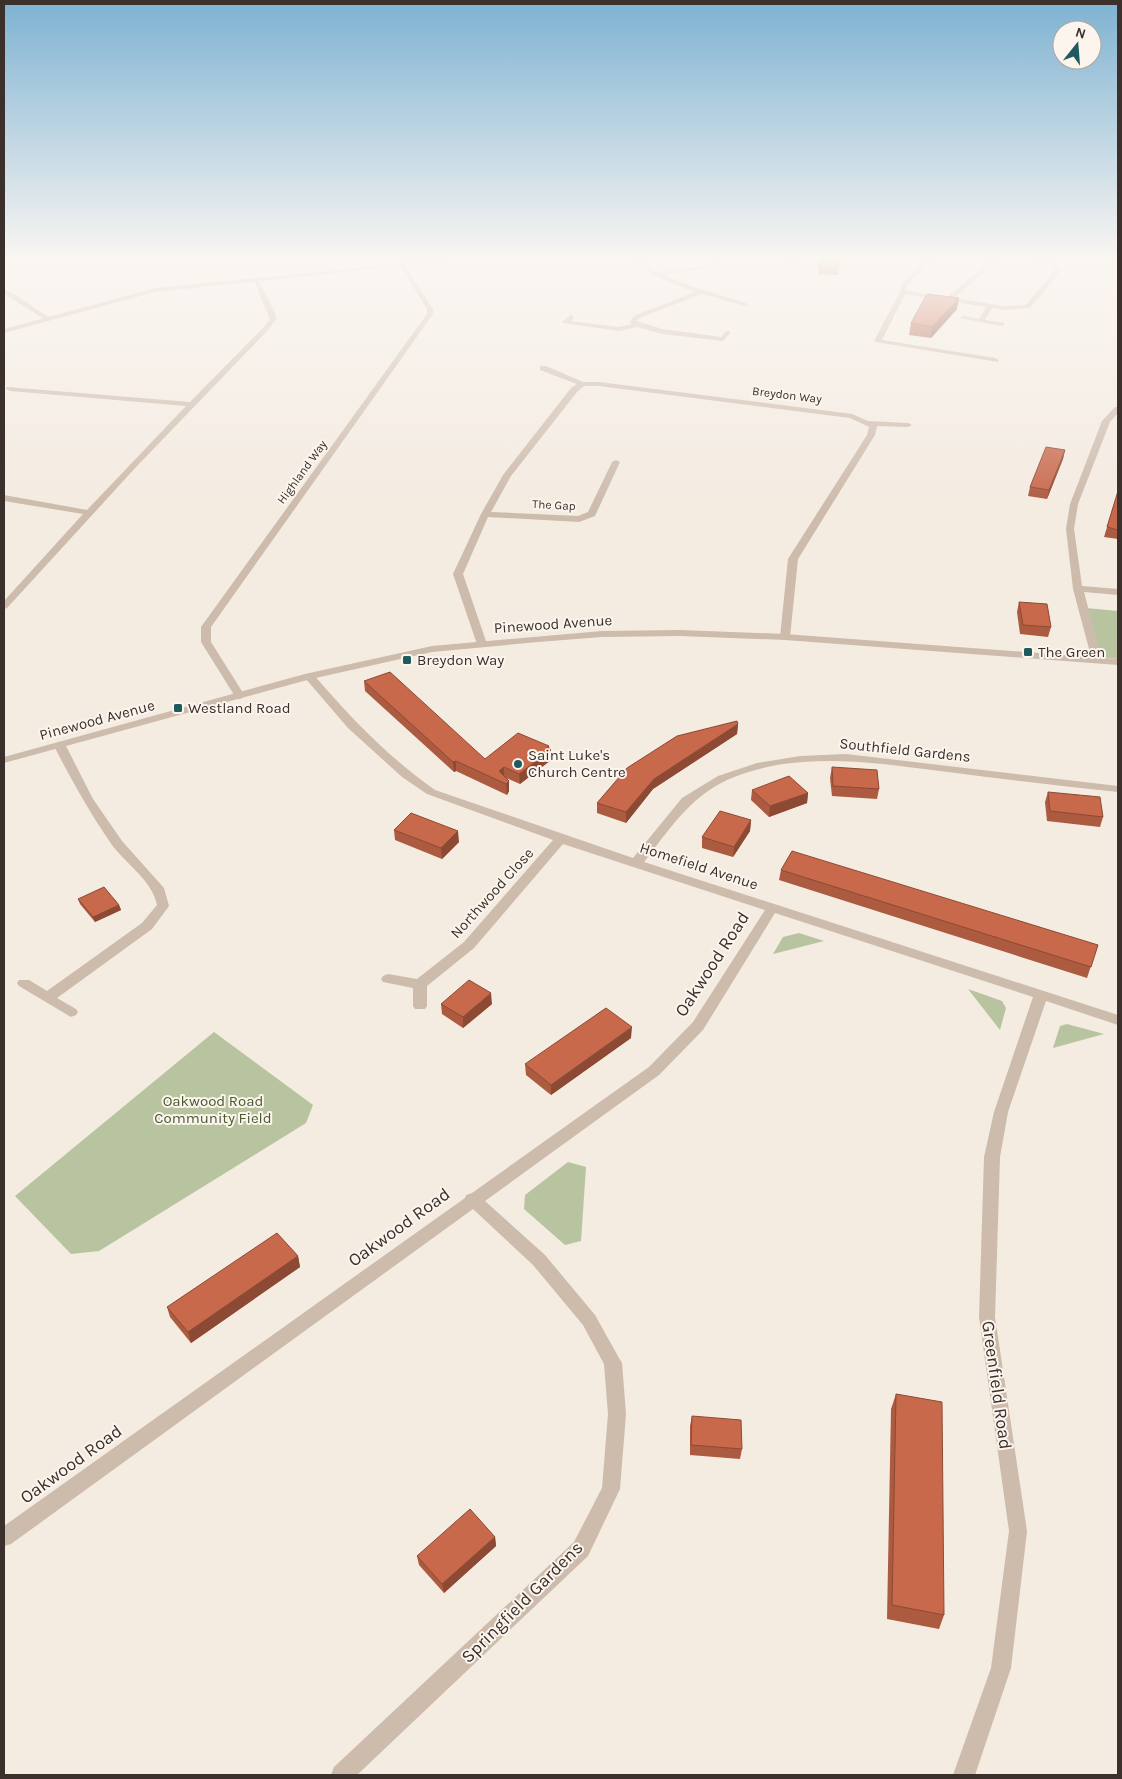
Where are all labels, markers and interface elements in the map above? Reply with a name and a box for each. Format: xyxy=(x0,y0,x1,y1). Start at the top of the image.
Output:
north arrow xyxy=(1052,20,1102,70)
text: N xyxy=(1073,23,1088,43)
street label: Breydon Way xyxy=(751,384,823,406)
street label: Highland Way xyxy=(274,437,330,507)
street label: The Gap xyxy=(532,497,576,513)
street label: Pinewood Avenue xyxy=(493,611,613,637)
place label: The Green xyxy=(1038,643,1105,661)
marker: The Green xyxy=(1022,646,1034,658)
place label: Breydon Way xyxy=(417,651,504,669)
marker: Breydon Way xyxy=(401,654,413,666)
street label: Pinewood Avenue xyxy=(37,696,157,744)
place label: Westland Road xyxy=(188,699,291,717)
marker: Westland Road xyxy=(172,702,184,714)
street label: Southfield Gardens xyxy=(838,734,972,766)
place label: Saint Luke's Church Centre xyxy=(528,746,626,781)
marker: Saint Luke's Church Centre xyxy=(512,758,524,770)
street label: Homefield Avenue xyxy=(638,838,760,894)
street label: Northwood Close xyxy=(447,844,537,942)
street label: Oakwood Road xyxy=(670,907,754,1021)
park label: Oakwood Road Community Field xyxy=(154,1092,272,1127)
street label: Oakwood Road xyxy=(344,1183,454,1271)
street label: Greenfield Road xyxy=(977,1319,1017,1451)
street label: Oakwood Road xyxy=(16,1420,126,1508)
street label: Springfield Gardens xyxy=(456,1536,588,1668)

